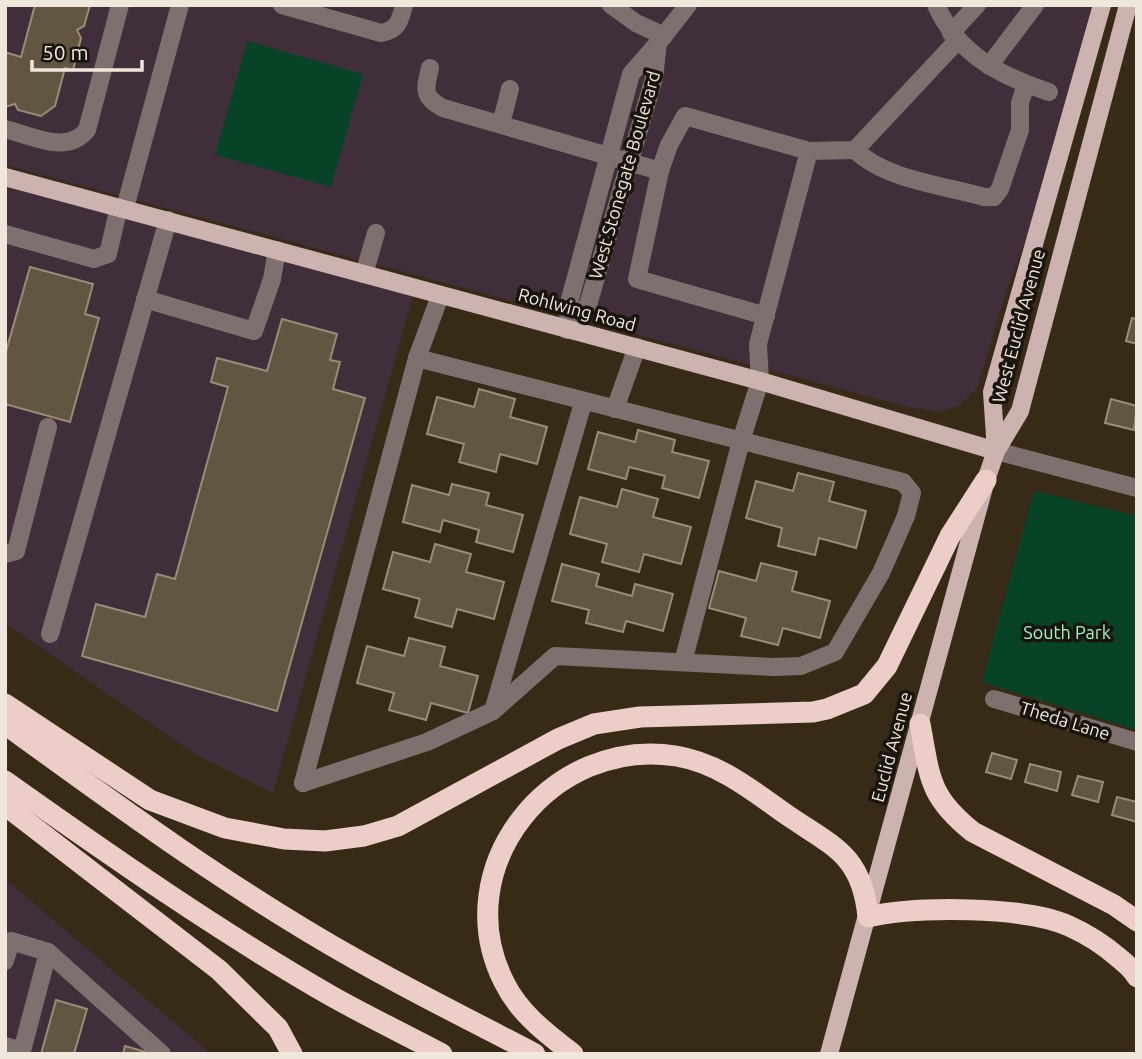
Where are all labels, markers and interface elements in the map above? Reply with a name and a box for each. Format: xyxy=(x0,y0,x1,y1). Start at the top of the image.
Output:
scale bar xyxy=(32,28,142,72)
text: 50 m xyxy=(42,40,89,64)
street label: West Stonegate Boulevard xyxy=(585,68,663,281)
street label: West Euclid Avenue xyxy=(988,247,1048,405)
street label: Rohlwing Road xyxy=(516,284,638,334)
park label: South Park xyxy=(1023,622,1111,642)
street label: Euclid Avenue xyxy=(867,690,915,804)
street label: Theda Lane xyxy=(1018,697,1113,743)

